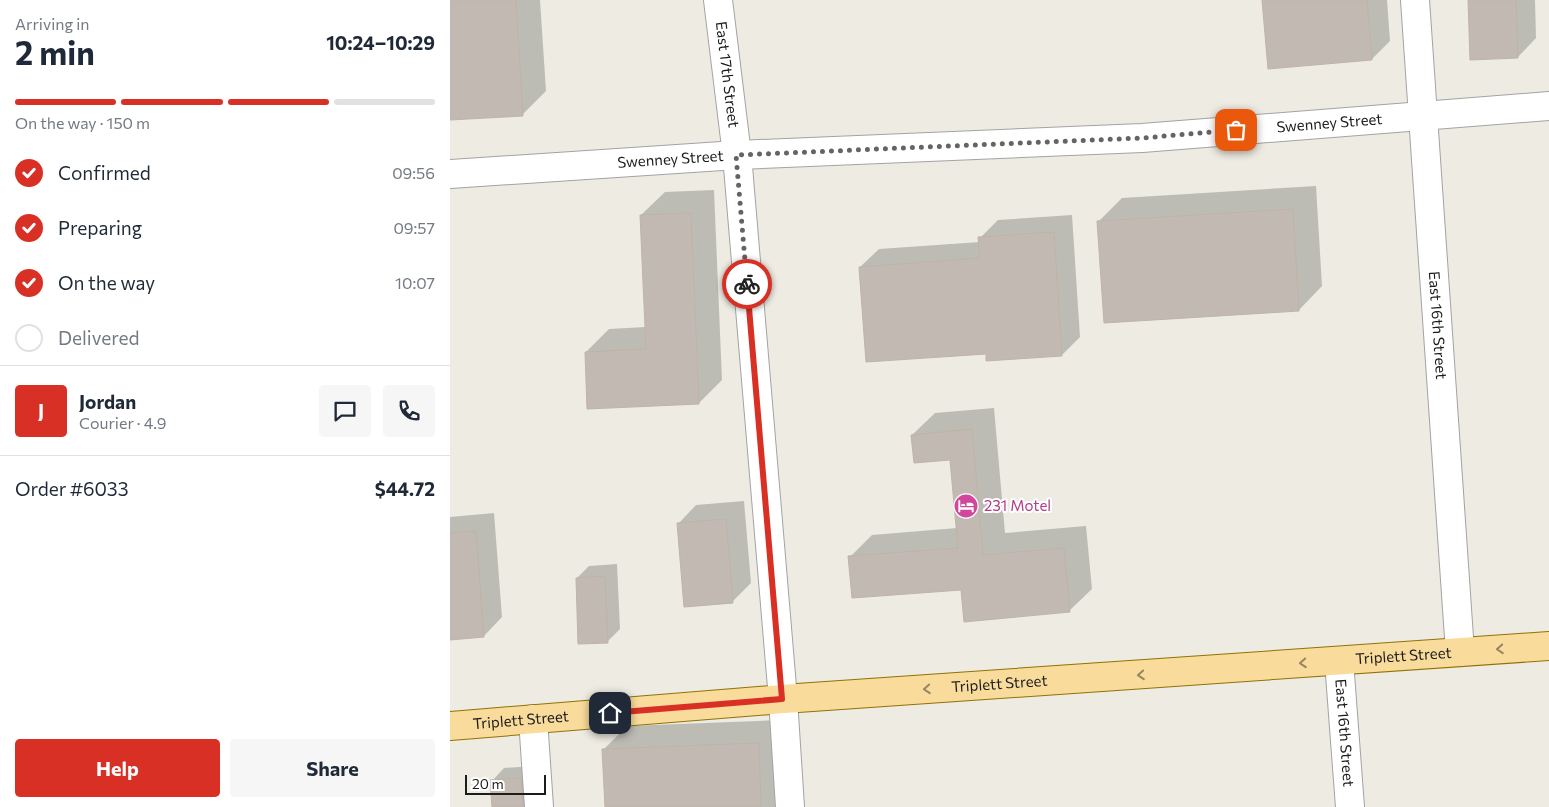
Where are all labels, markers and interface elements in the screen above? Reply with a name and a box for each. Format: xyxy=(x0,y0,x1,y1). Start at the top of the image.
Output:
text: Arriving in xyxy=(15,14,89,33)
street label: East 17th Street xyxy=(713,20,744,129)
text: 10:24–10:29 xyxy=(326,31,435,54)
text: 2 min xyxy=(15,32,95,72)
pin xyxy=(1215,109,1257,151)
street label: Swenney Street xyxy=(1276,109,1383,135)
text: On the way · 150 m xyxy=(15,113,150,132)
icon: bag xyxy=(1222,116,1250,144)
street label: Swenney Street xyxy=(617,146,724,171)
icon: check xyxy=(15,159,43,187)
text: Confirmed xyxy=(58,161,151,184)
text: 09:56 xyxy=(392,163,435,182)
icon: check xyxy=(15,214,43,242)
text: Preparing xyxy=(58,216,142,239)
text: 09:57 xyxy=(393,218,435,237)
courier xyxy=(722,259,772,309)
icon: check xyxy=(15,269,43,297)
icon: bike xyxy=(733,270,761,298)
text: On the way xyxy=(58,271,155,294)
street label: East 16th Street xyxy=(1426,271,1451,380)
text: 10:07 xyxy=(395,273,435,292)
text: Delivered xyxy=(58,326,139,349)
button: chat xyxy=(319,385,371,437)
button: phone xyxy=(383,385,435,437)
text: Jordan xyxy=(79,390,136,413)
text: J xyxy=(38,399,44,422)
text: Courier · 4.9 xyxy=(79,413,166,432)
text: Order #6033 xyxy=(15,477,129,500)
text: $44.72 xyxy=(375,477,435,500)
hotel icon: 231 Motel xyxy=(953,493,979,519)
place label: 231 Motel xyxy=(984,496,1051,514)
street label: Triplett Street xyxy=(1355,643,1452,667)
one-way arrow xyxy=(1496,644,1504,655)
one-way arrow xyxy=(1299,658,1307,669)
one-way arrow xyxy=(1137,669,1145,680)
street label: Triplett Street xyxy=(951,671,1048,695)
street label: East 16th Street xyxy=(1332,678,1358,787)
one-way arrow xyxy=(922,684,930,695)
pin xyxy=(589,692,631,734)
icon: home xyxy=(596,699,624,727)
street label: Triplett Street xyxy=(472,706,569,732)
button: Help xyxy=(15,739,220,797)
button: Share xyxy=(230,739,435,797)
scale bar xyxy=(465,772,546,795)
text: 20 m xyxy=(472,775,504,792)

